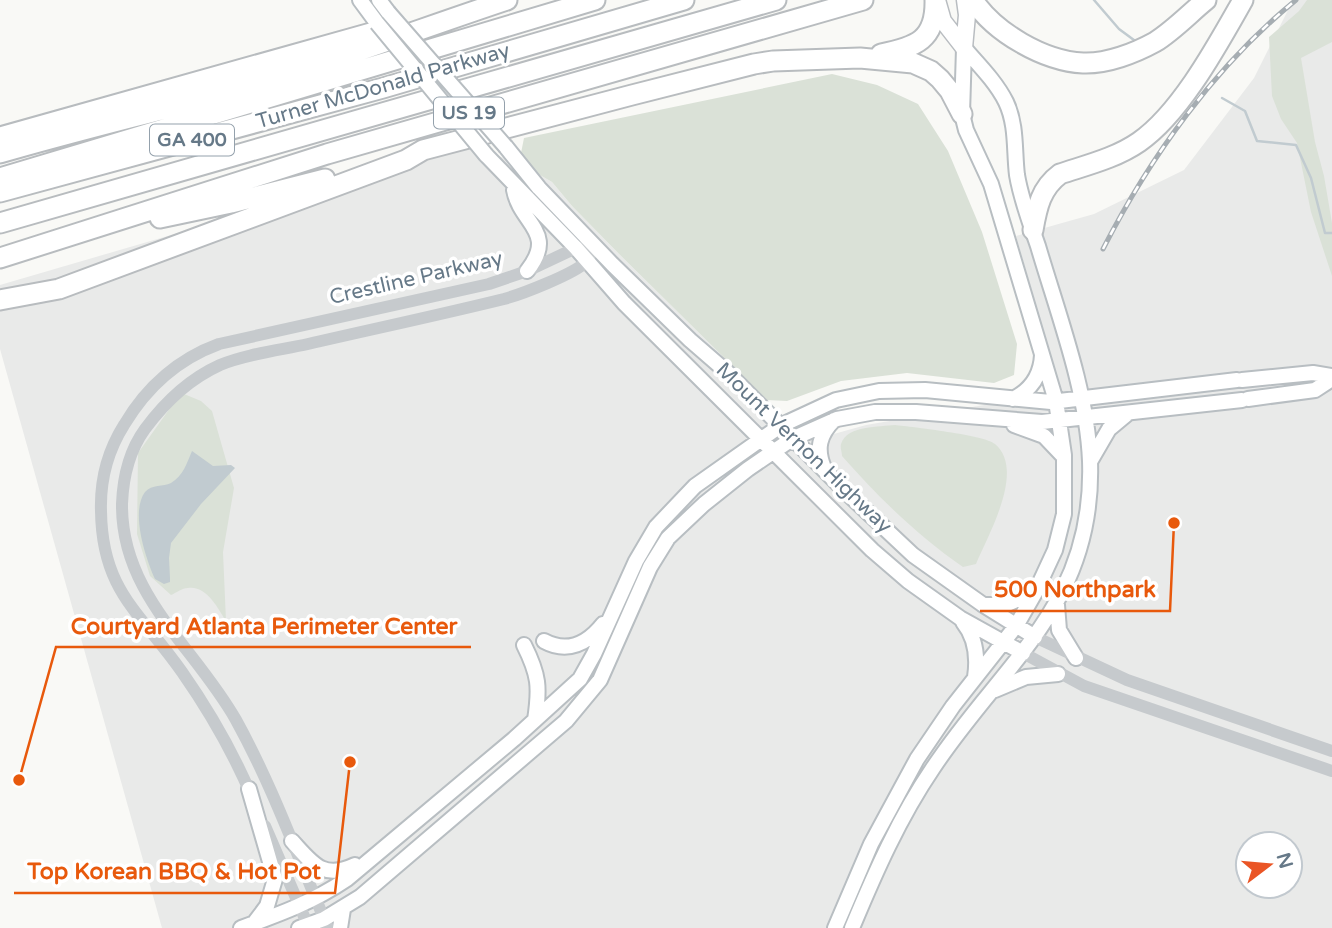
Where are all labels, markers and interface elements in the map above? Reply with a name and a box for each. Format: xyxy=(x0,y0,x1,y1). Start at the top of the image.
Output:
street label: Turner McDonald Parkway xyxy=(253,38,513,134)
road number: US 19 xyxy=(434,97,504,128)
road number: GA 400 xyxy=(150,124,234,156)
street label: Crestline Parkway xyxy=(327,246,505,310)
street label: Mount Vernon Highway xyxy=(711,357,897,539)
callout: 500 Northpark xyxy=(980,567,1170,611)
text: 500 Northpark xyxy=(994,576,1156,604)
callout: Courtyard Atlanta Perimeter Center xyxy=(56,603,471,647)
text: Courtyard Atlanta Perimeter Center xyxy=(71,613,459,641)
north arrow xyxy=(1234,830,1304,900)
callout: Top Korean BBQ & Hot Pot xyxy=(14,849,335,893)
text: N xyxy=(1272,850,1297,871)
text: Top Korean BBQ & Hot Pot xyxy=(26,858,321,886)

